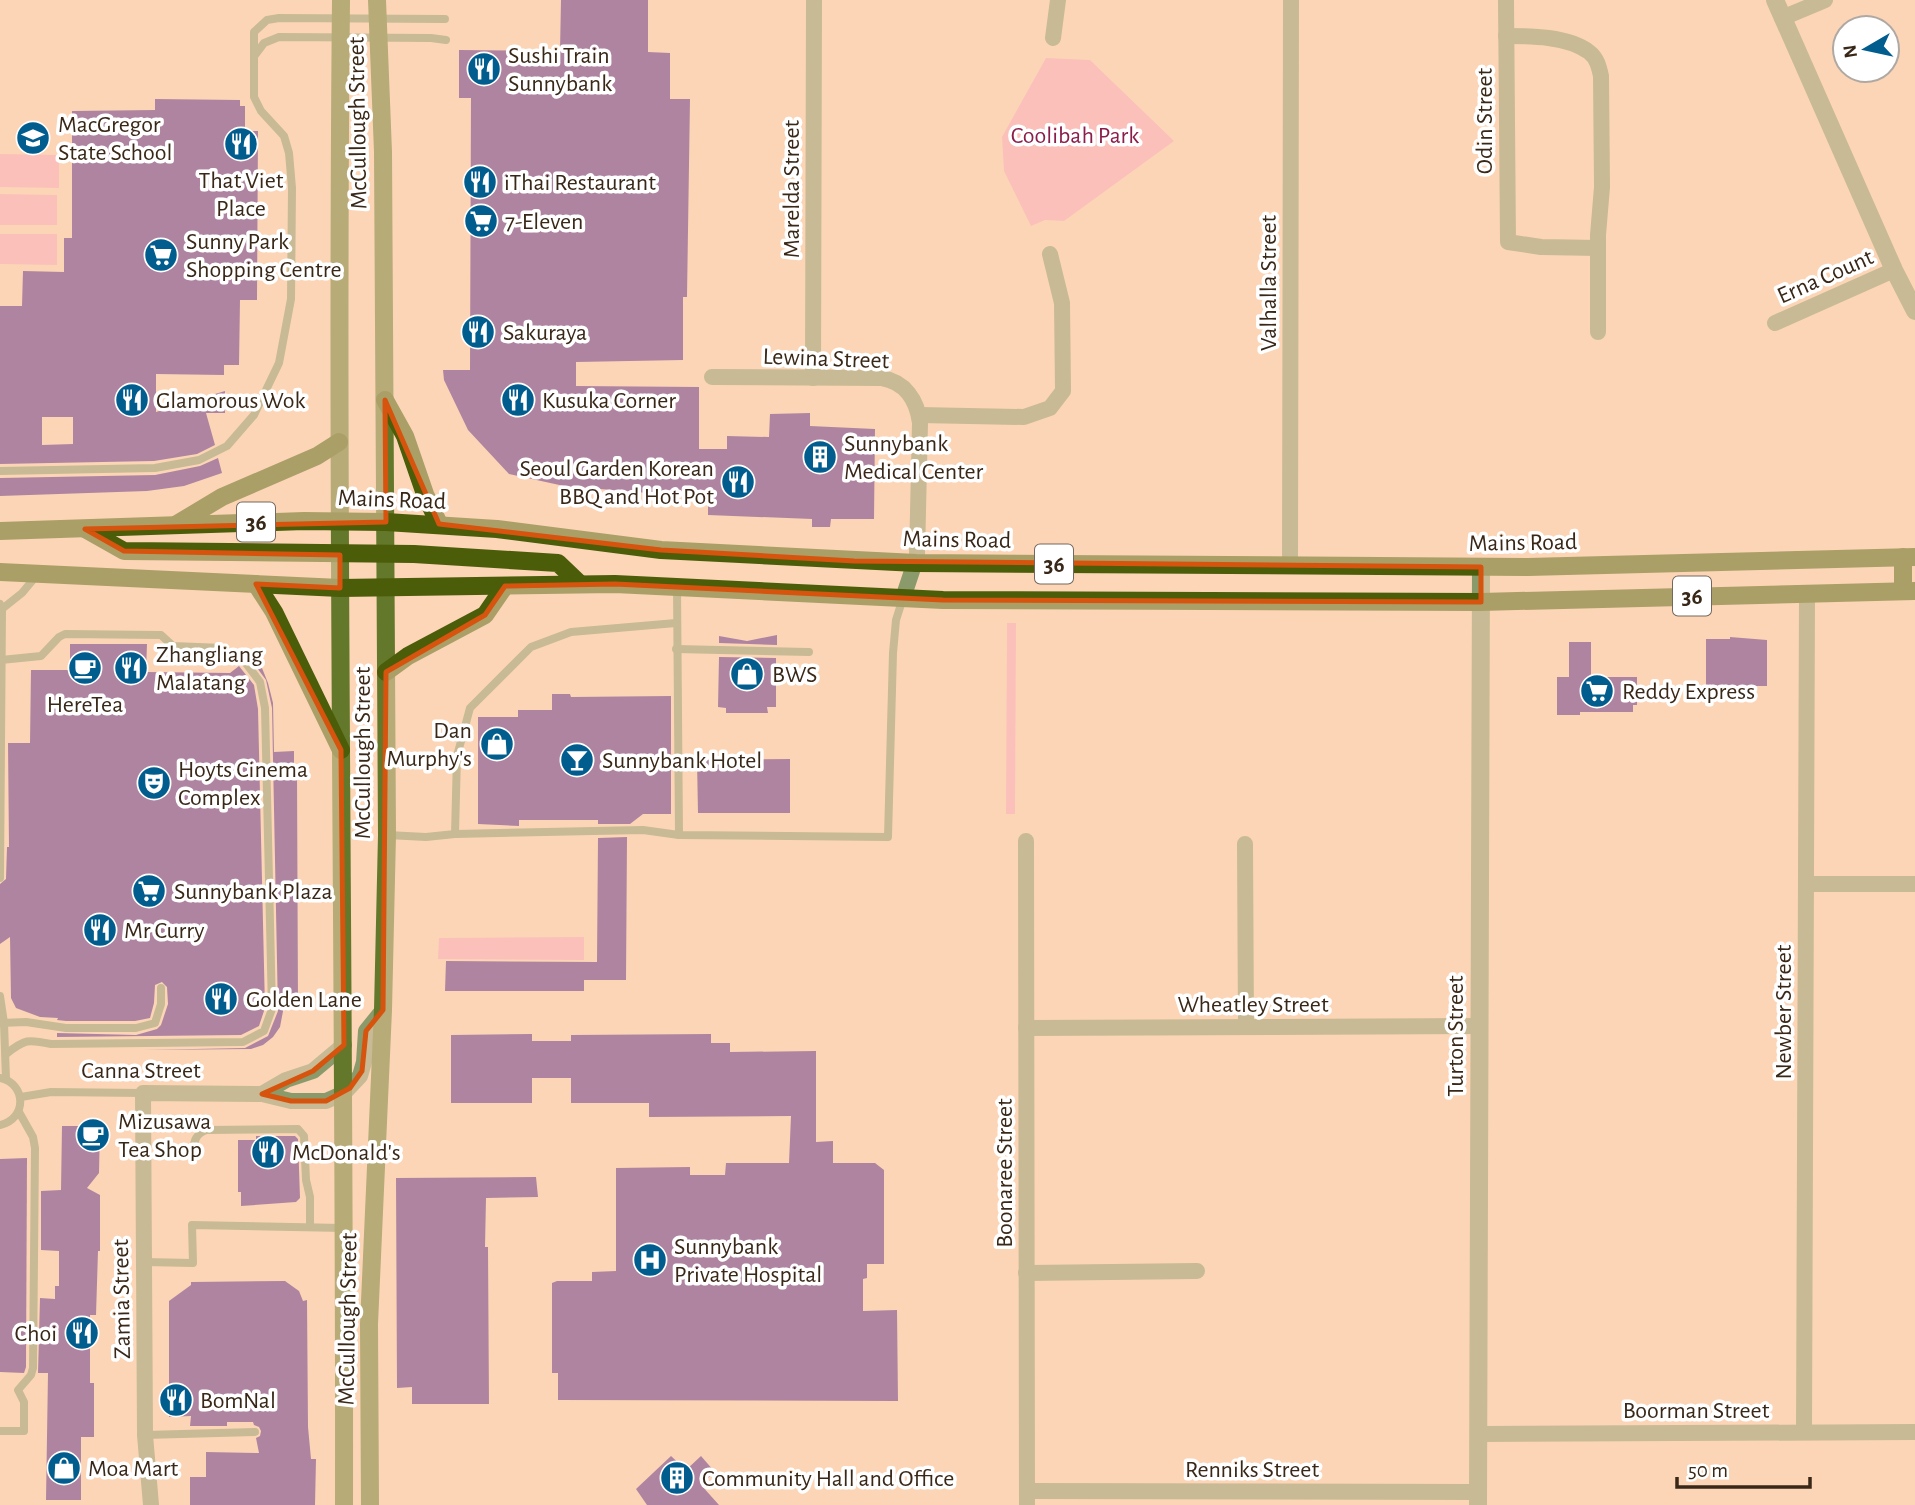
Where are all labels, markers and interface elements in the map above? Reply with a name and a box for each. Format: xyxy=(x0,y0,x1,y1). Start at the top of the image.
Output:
north arrow xyxy=(1831,14,1901,84)
street label: McCullough Street xyxy=(344,36,372,209)
text: N xyxy=(1840,43,1861,59)
place label: Sushi Train Sunnybank xyxy=(508,44,612,96)
restaurant icon: Sushi Train Sunnybank xyxy=(465,50,503,88)
street label: Odin Street xyxy=(1473,68,1497,174)
place label: MacGregor State School xyxy=(58,113,172,165)
school or university icon: MacGregor State School xyxy=(14,119,52,157)
street label: Marelda Street xyxy=(780,120,804,258)
park label: Coolibah Park xyxy=(1011,124,1139,148)
restaurant icon: That Viet Place xyxy=(222,125,260,163)
restaurant icon: iThai Restaurant xyxy=(461,163,499,201)
place label: That Viet Place xyxy=(199,169,284,221)
place label: iThai Restaurant xyxy=(504,171,656,195)
supermarket icon: 7-Eleven xyxy=(462,202,500,240)
place label: 7-Eleven xyxy=(505,210,583,234)
street label: Valhalla Street xyxy=(1257,215,1281,351)
place label: Sunny Park Shopping Centre xyxy=(186,230,342,282)
supermarket icon: Sunny Park Shopping Centre xyxy=(142,236,180,274)
street label: Erna Count xyxy=(1774,245,1877,309)
restaurant icon: Sakuraya xyxy=(459,313,497,351)
place label: Sakuraya xyxy=(503,321,587,345)
street label: Lewina Street xyxy=(762,345,890,373)
restaurant icon: Glamorous Wok xyxy=(113,381,151,419)
restaurant icon: Kusuka Corner xyxy=(499,381,537,419)
place label: Glamorous Wok xyxy=(156,389,305,413)
place label: Kusuka Corner xyxy=(542,389,676,413)
place label: Sunnybank Medical Center xyxy=(844,432,984,484)
building icon: Sunnybank Medical Center xyxy=(801,438,839,476)
place label: Seoul Garden Korean BBQ and Hot Pot xyxy=(519,457,714,509)
restaurant icon: Seoul Garden Korean BBQ and Hot Pot xyxy=(719,463,757,501)
street label: Mains Road xyxy=(337,486,447,514)
road number: 36 xyxy=(237,502,275,542)
street label: Mains Road xyxy=(903,527,1011,553)
street label: Mains Road xyxy=(1469,530,1577,556)
road number: 36 xyxy=(1035,544,1073,584)
road number: 36 xyxy=(1673,576,1711,616)
place label: Zhangliang Malatang xyxy=(156,643,263,695)
cafe icon: HereTea xyxy=(66,649,104,687)
restaurant icon: Zhangliang Malatang xyxy=(112,649,150,687)
shop icon: BWS xyxy=(728,655,766,693)
place label: BWS xyxy=(772,663,817,687)
street label: McCullough Street xyxy=(351,666,375,839)
supermarket icon: Reddy Express xyxy=(1578,672,1616,710)
place label: Reddy Express xyxy=(1622,680,1755,704)
place label: HereTea xyxy=(47,693,123,717)
place label: Dan Murphy's xyxy=(386,719,472,771)
shop icon: Dan Murphy's xyxy=(478,725,516,763)
bar icon: Sunnybank Hotel xyxy=(558,741,596,779)
place label: Sunnybank Hotel xyxy=(602,749,762,773)
place label: Hoyts Cinema Complex xyxy=(178,758,308,810)
theatre icon: Hoyts Cinema Complex xyxy=(135,764,173,802)
supermarket icon: Sunnybank Plaza xyxy=(130,872,168,910)
place label: Sunnybank Plaza xyxy=(174,880,333,904)
restaurant icon: Mr Curry xyxy=(81,911,119,949)
place label: Mr Curry xyxy=(124,919,205,943)
street label: Newber Street xyxy=(1772,944,1796,1079)
street label: Turton Street xyxy=(1444,975,1468,1097)
restaurant icon: Golden Lane xyxy=(202,980,240,1018)
place label: Golden Lane xyxy=(246,988,362,1012)
street label: Wheatley Street xyxy=(1177,993,1329,1017)
street label: Canna Street xyxy=(81,1059,201,1083)
street label: Boonaree Street xyxy=(993,1098,1017,1248)
place label: Mizusawa Tea Shop xyxy=(118,1110,211,1162)
cafe icon: Mizusawa Tea Shop xyxy=(74,1116,112,1154)
restaurant icon: McDonald's xyxy=(249,1133,287,1171)
place label: McDonald's xyxy=(292,1141,401,1165)
street label: McCullough Street xyxy=(334,1232,362,1406)
place label: Sunnybank Private Hospital xyxy=(674,1235,822,1287)
street label: Zamia Street xyxy=(109,1238,135,1359)
hospital icon: Sunnybank Private Hospital xyxy=(631,1241,669,1279)
restaurant icon: Choi xyxy=(63,1314,101,1352)
place label: Choi xyxy=(14,1322,57,1346)
restaurant icon: BomNal xyxy=(157,1381,195,1419)
place label: BomNal xyxy=(200,1389,276,1413)
street label: Boorman Street xyxy=(1623,1399,1770,1423)
scale bar xyxy=(1677,1446,1810,1490)
shop icon: Moa Mart xyxy=(45,1449,83,1487)
place label: Moa Mart xyxy=(88,1457,179,1481)
street label: Renniks Street xyxy=(1185,1458,1319,1482)
building icon: Community Hall and Office xyxy=(658,1459,696,1497)
text: 50 m xyxy=(1688,1460,1728,1481)
place label: Community Hall and Office xyxy=(702,1467,954,1491)

